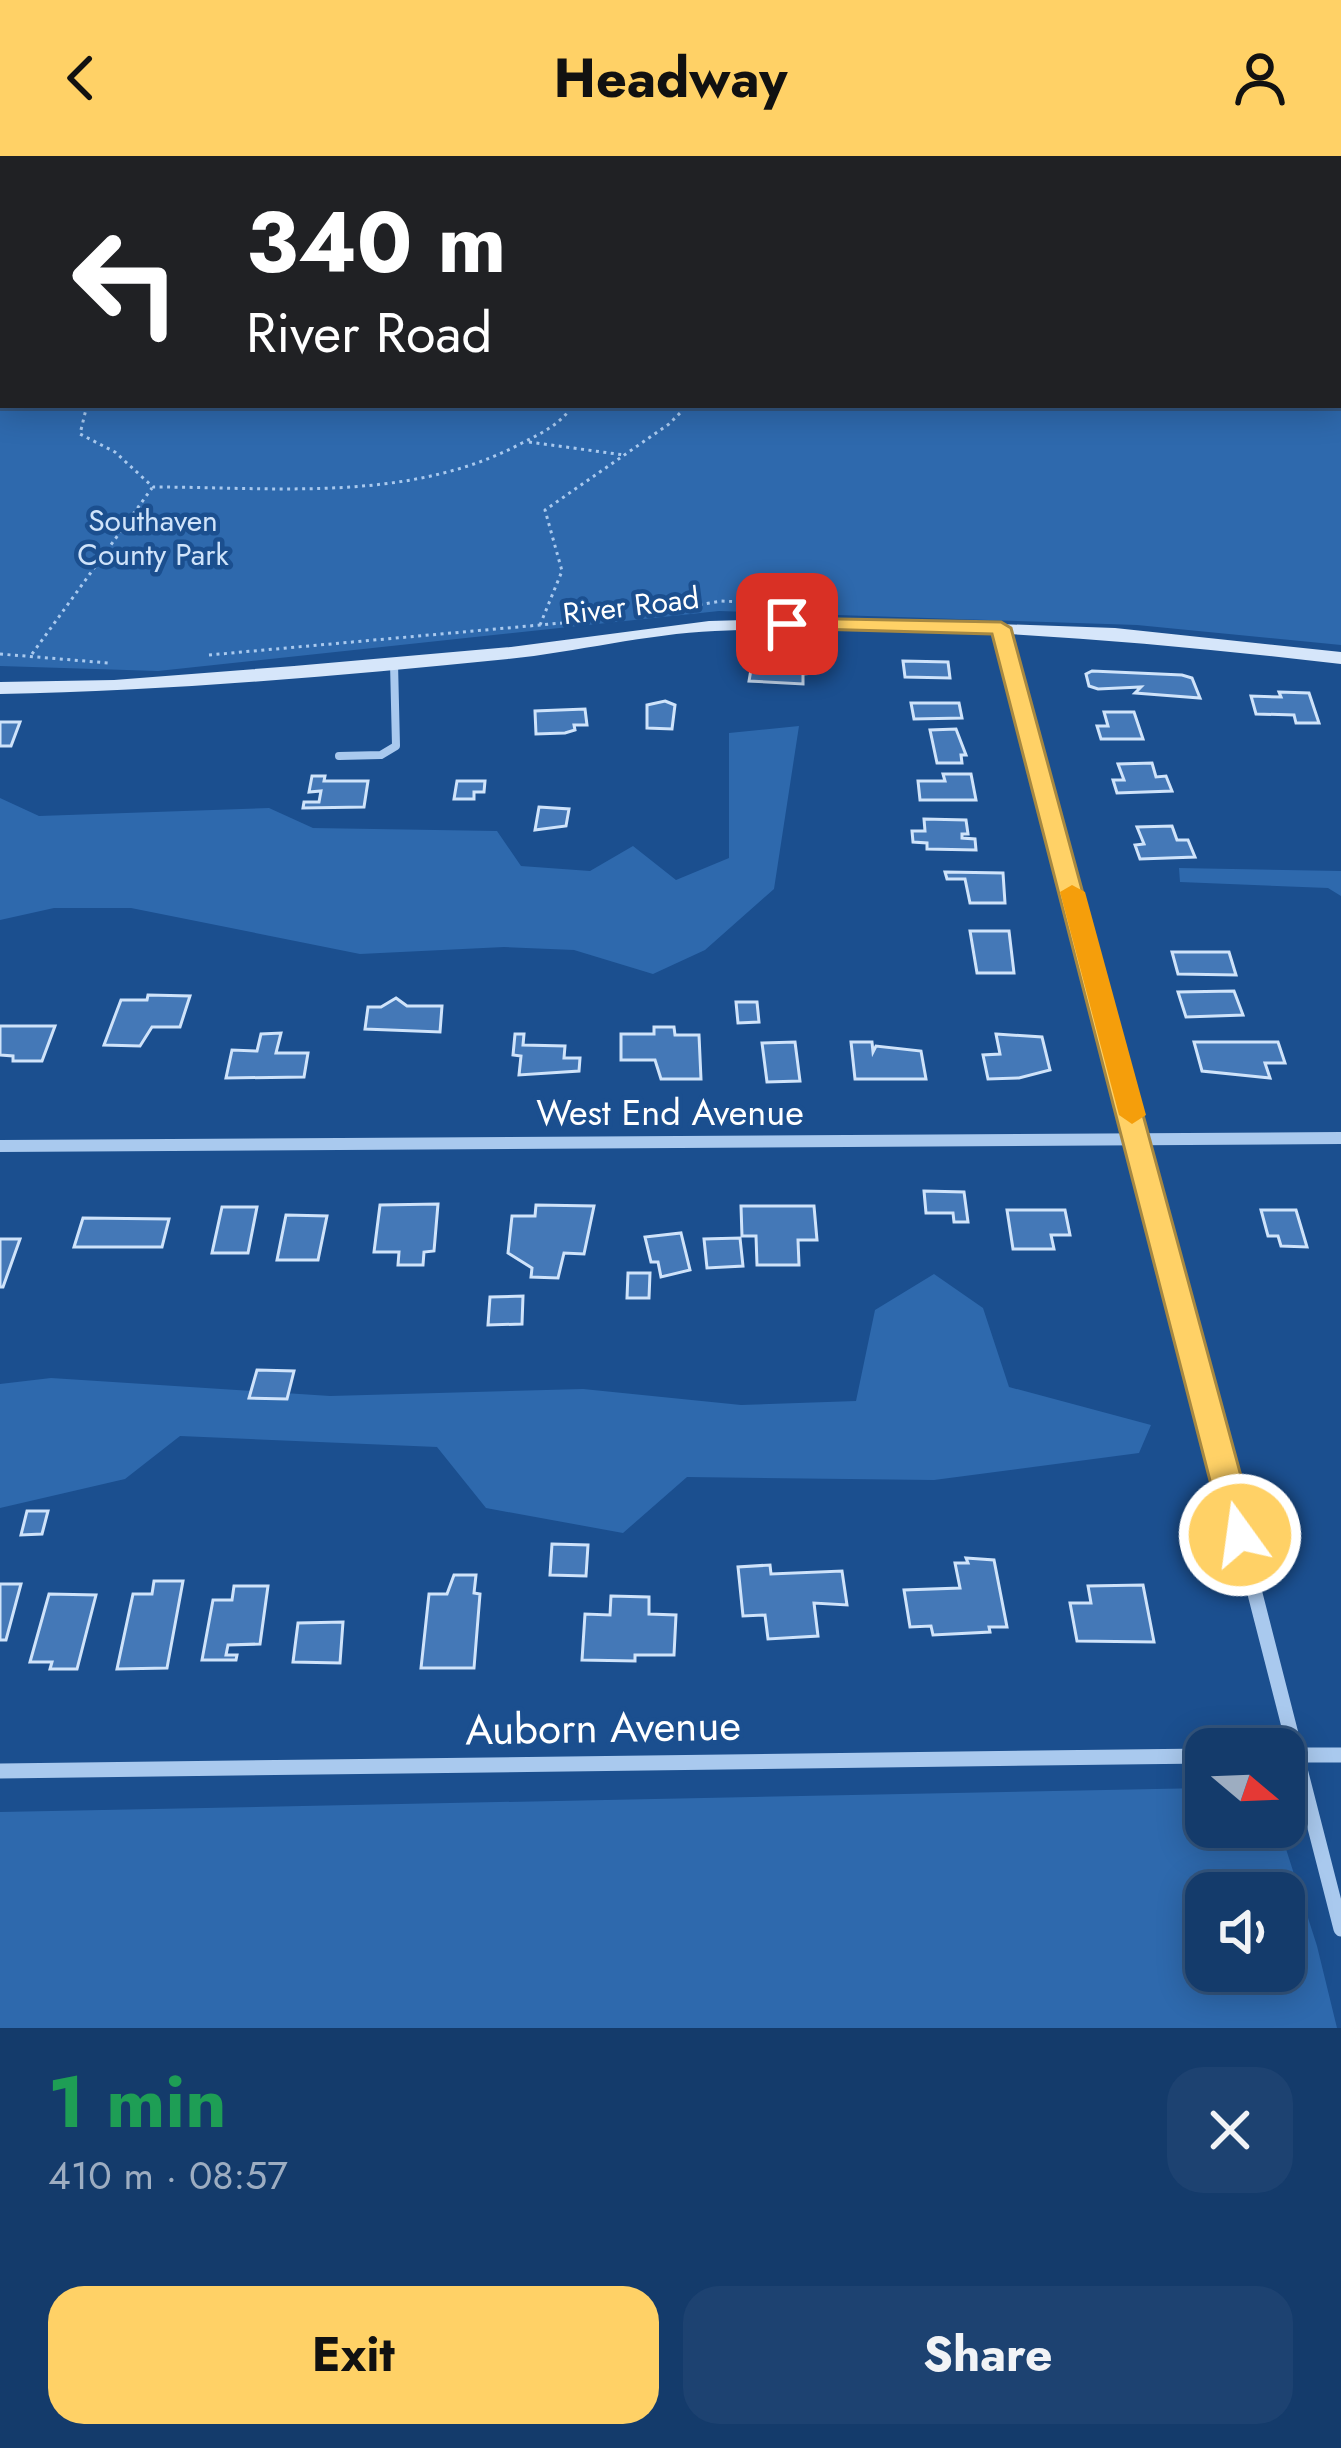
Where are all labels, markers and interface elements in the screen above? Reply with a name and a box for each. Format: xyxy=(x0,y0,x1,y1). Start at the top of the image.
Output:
text: Headway xyxy=(554,39,787,117)
icon: back xyxy=(48,45,114,111)
icon: person xyxy=(1227,45,1293,111)
text: 340 m xyxy=(246,182,506,304)
icon: left xyxy=(48,204,204,360)
text: River Road xyxy=(246,294,492,372)
park label: Southaven County Park xyxy=(77,499,229,576)
pin xyxy=(736,573,838,675)
street label: River Road xyxy=(560,576,701,635)
icon: arrive xyxy=(754,591,820,657)
street label: West End Avenue xyxy=(536,1086,804,1138)
position arrow xyxy=(1177,1472,1303,1598)
street label: Auborn Avenue xyxy=(465,1695,741,1760)
north arrow xyxy=(1185,1728,1305,1848)
map controls xyxy=(1185,1728,1305,1992)
button: sound xyxy=(1185,1872,1305,1992)
text: 1 min xyxy=(48,2050,227,2154)
button: close xyxy=(1167,2067,1293,2193)
text: 410 m · 08:57 xyxy=(48,2147,288,2204)
button: Exit xyxy=(48,2286,659,2424)
button: Share xyxy=(683,2286,1293,2424)

